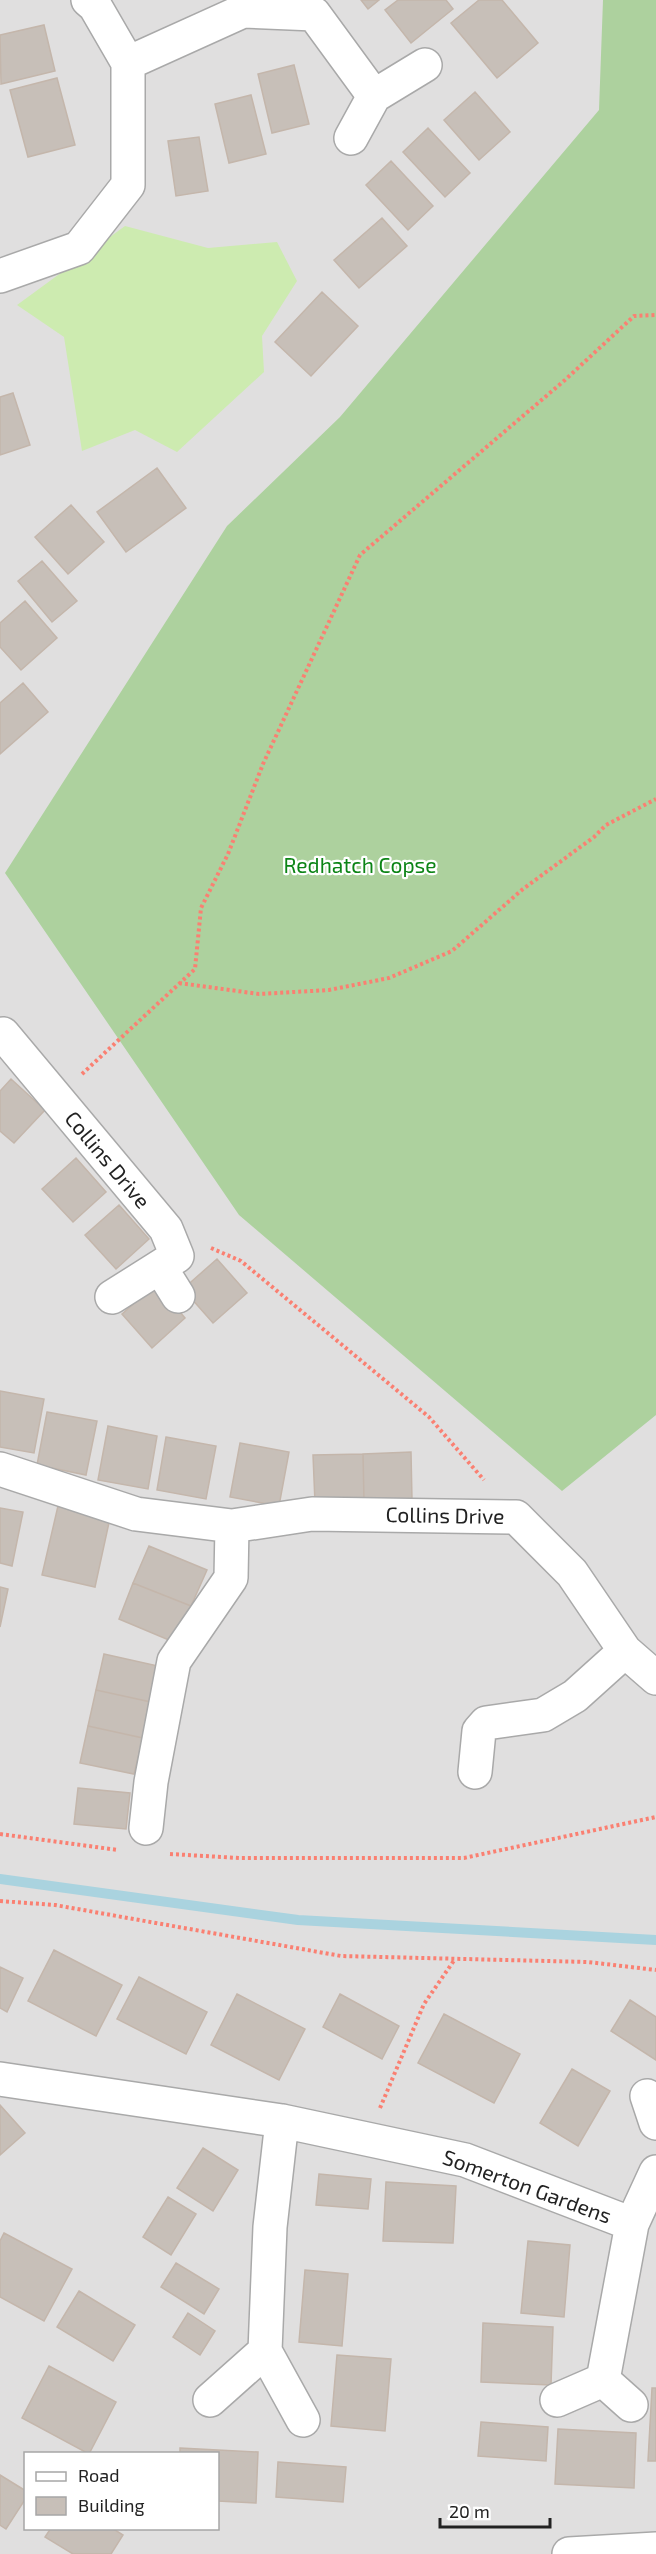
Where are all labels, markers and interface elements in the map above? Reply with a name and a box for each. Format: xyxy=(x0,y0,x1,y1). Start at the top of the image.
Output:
park label: Redhatch Copse xyxy=(283,852,437,877)
street label: Collins Drive xyxy=(60,1105,156,1213)
street label: Collins Drive xyxy=(385,1501,505,1528)
street label: Somerton Gardens xyxy=(440,2143,615,2228)
legend xyxy=(24,2452,219,2530)
text: Road xyxy=(78,2464,119,2486)
scale bar xyxy=(440,2491,550,2529)
text: Building xyxy=(78,2494,145,2516)
text: 20 m xyxy=(449,2500,490,2522)

